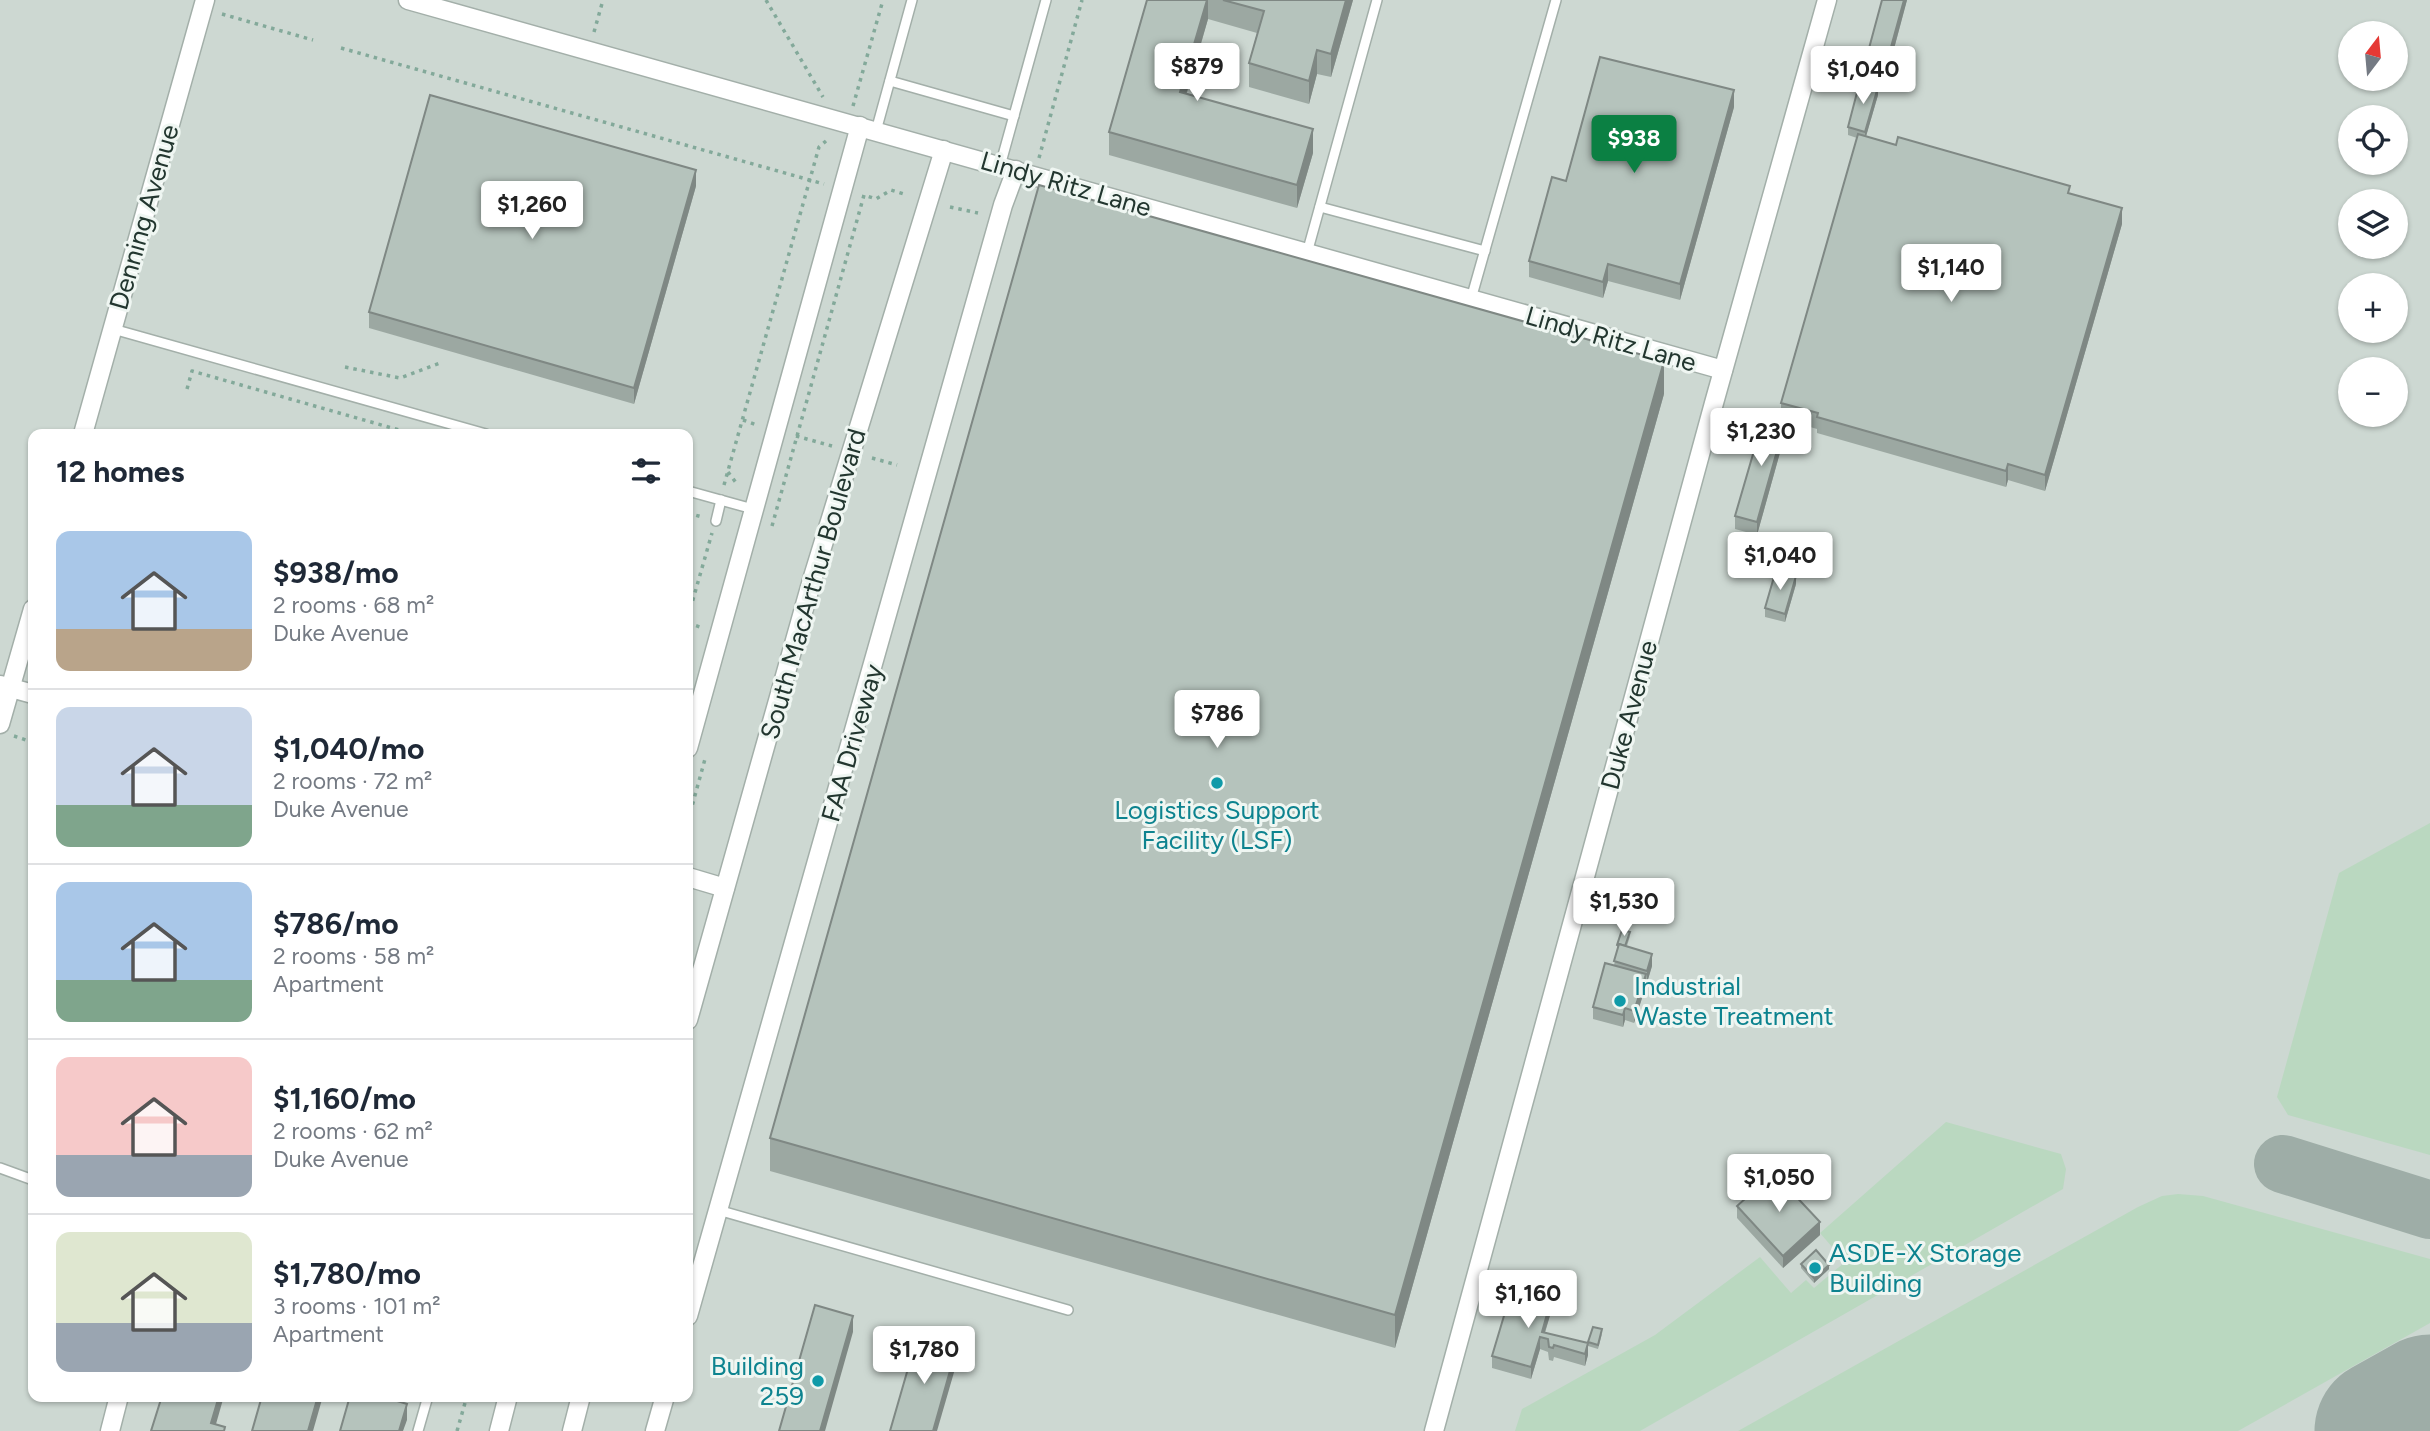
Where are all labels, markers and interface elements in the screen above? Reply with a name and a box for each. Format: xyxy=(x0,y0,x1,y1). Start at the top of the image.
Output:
north arrow xyxy=(2338,21,2408,91)
map controls xyxy=(2338,21,2408,427)
pin: $879 xyxy=(1156,43,1238,103)
pin: $1,040 xyxy=(1806,46,1920,106)
text: $879 xyxy=(1171,52,1223,80)
text: $1,040 xyxy=(1827,55,1899,83)
button: locate xyxy=(2338,105,2408,175)
pin: $938 xyxy=(1593,116,1675,175)
street label: Denning Avenue xyxy=(102,121,186,313)
text: $938 xyxy=(1608,124,1660,152)
street label: Lindy Ritz Lane xyxy=(977,144,1155,224)
pin: $1,260 xyxy=(475,182,589,241)
button: layers xyxy=(2338,189,2408,259)
text: $1,260 xyxy=(497,190,567,218)
pin: $1,140 xyxy=(1894,244,2008,304)
text: $1,140 xyxy=(1917,253,1985,281)
button: + xyxy=(2338,273,2408,343)
street label: Lindy Ritz Lane xyxy=(1522,299,1700,379)
button: − xyxy=(2338,357,2408,427)
pin: $1,230 xyxy=(1704,408,1818,468)
text: $1,230 xyxy=(1726,417,1796,445)
street label: South MacArthur Boulevard xyxy=(753,425,873,743)
icon: filters xyxy=(627,452,665,490)
text: 12 homes xyxy=(56,453,184,490)
pin: $1,040 xyxy=(1723,532,1837,592)
text: $1,040 xyxy=(1744,541,1816,569)
text: $938/mo xyxy=(273,554,399,591)
icon: home xyxy=(112,559,196,643)
text: 2 rooms · 68 m² xyxy=(273,591,434,619)
text: Duke Avenue xyxy=(273,619,409,647)
street label: Duke Avenue xyxy=(1594,637,1664,793)
street label: FAA Driveway xyxy=(814,660,890,825)
pin: $786 xyxy=(1176,690,1258,750)
text: $786 xyxy=(1191,699,1243,727)
text: $1,040/mo xyxy=(273,730,424,767)
icon: home xyxy=(112,735,196,819)
text: 2 rooms · 72 m² xyxy=(273,767,432,795)
marker: Logistics Support Facility (LSF) xyxy=(1209,775,1225,791)
place label: Logistics Support Facility (LSF) xyxy=(1114,794,1320,856)
text: Duke Avenue xyxy=(273,795,409,823)
pin: $1,530 xyxy=(1567,878,1681,938)
text: $1,530 xyxy=(1589,887,1659,915)
text: $786/mo xyxy=(273,905,399,942)
icon: home xyxy=(112,910,196,994)
text: 2 rooms · 58 m² xyxy=(273,942,434,970)
text: Apartment xyxy=(273,970,384,998)
place label: Industrial Waste Treatment xyxy=(1634,970,1834,1032)
marker: Industrial Waste Treatment xyxy=(1612,993,1628,1009)
text: $1,160/mo xyxy=(273,1080,416,1117)
icon: home xyxy=(112,1085,196,1169)
text: 2 rooms · 62 m² xyxy=(273,1117,433,1145)
text: Duke Avenue xyxy=(273,1145,409,1173)
pin: $1,050 xyxy=(1722,1154,1836,1214)
text: $1,050 xyxy=(1743,1163,1815,1191)
place label: ASDE-X Storage Building xyxy=(1829,1237,2021,1299)
text: $1,780/mo xyxy=(273,1255,421,1292)
icon: home xyxy=(112,1260,196,1344)
marker: ASDE-X Storage Building xyxy=(1807,1260,1823,1276)
pin: $1,160 xyxy=(1471,1270,1585,1330)
text: $1,160 xyxy=(1495,1279,1561,1307)
text: 3 rooms · 101 m² xyxy=(273,1292,440,1320)
text: Apartment xyxy=(273,1320,384,1348)
pin: $1,780 xyxy=(867,1326,981,1386)
text: $1,780 xyxy=(889,1335,959,1363)
place label: Building 259 xyxy=(711,1350,804,1412)
marker: Building 259 xyxy=(810,1373,826,1389)

